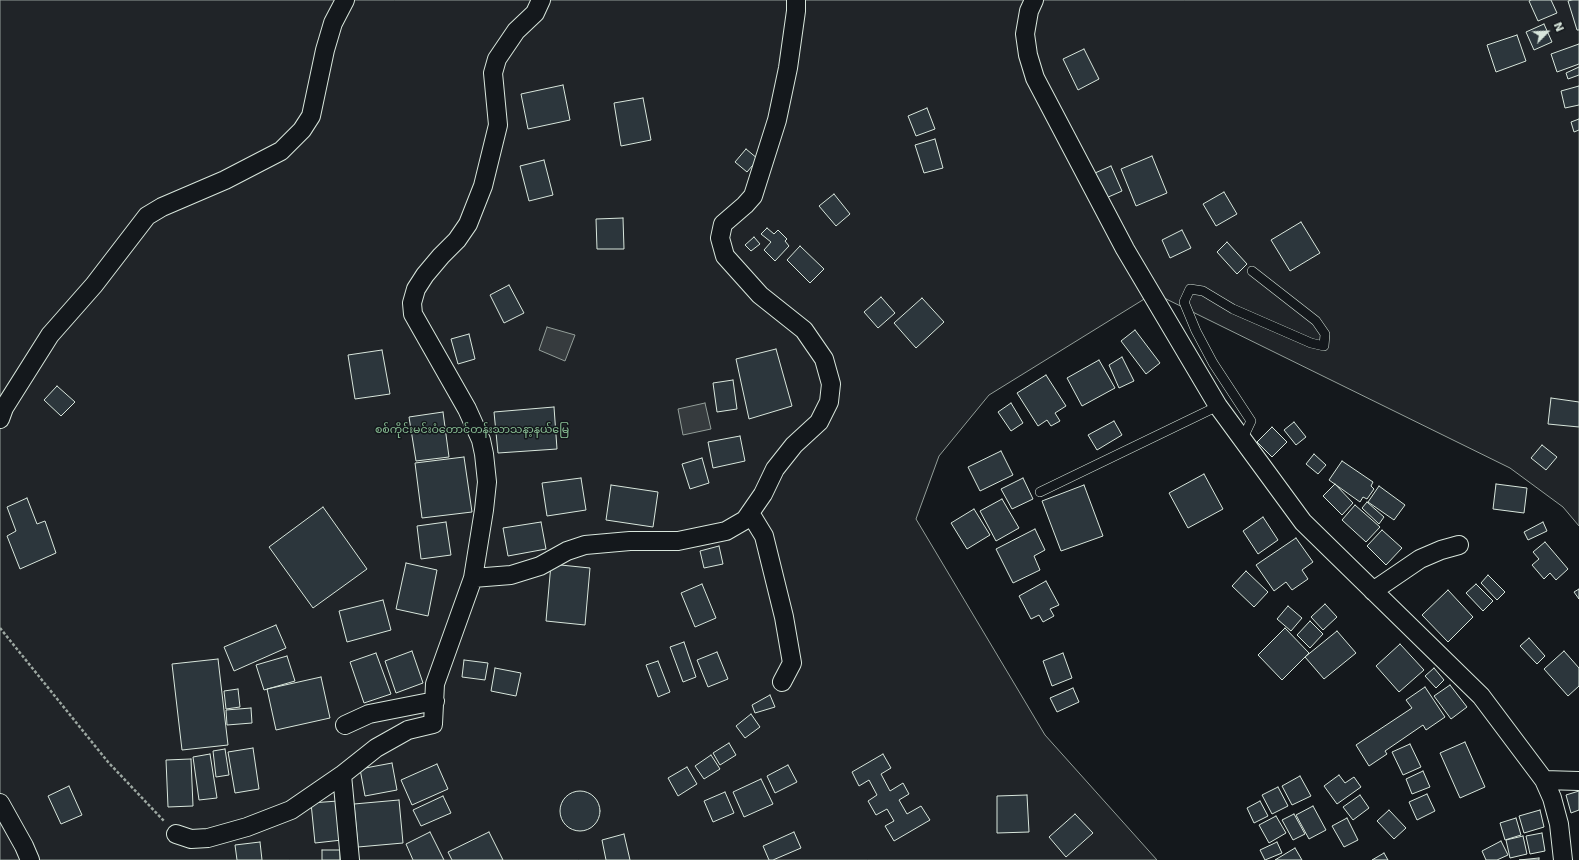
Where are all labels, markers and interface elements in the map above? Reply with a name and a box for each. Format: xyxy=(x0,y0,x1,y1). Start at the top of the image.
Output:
north arrow xyxy=(1527,12,1567,52)
text: N xyxy=(1551,20,1566,34)
park label: စစ်ကိုင်းမင်းဝံတောင်တန်းသာသနာ့နယ်မြေ xyxy=(375,423,569,437)

